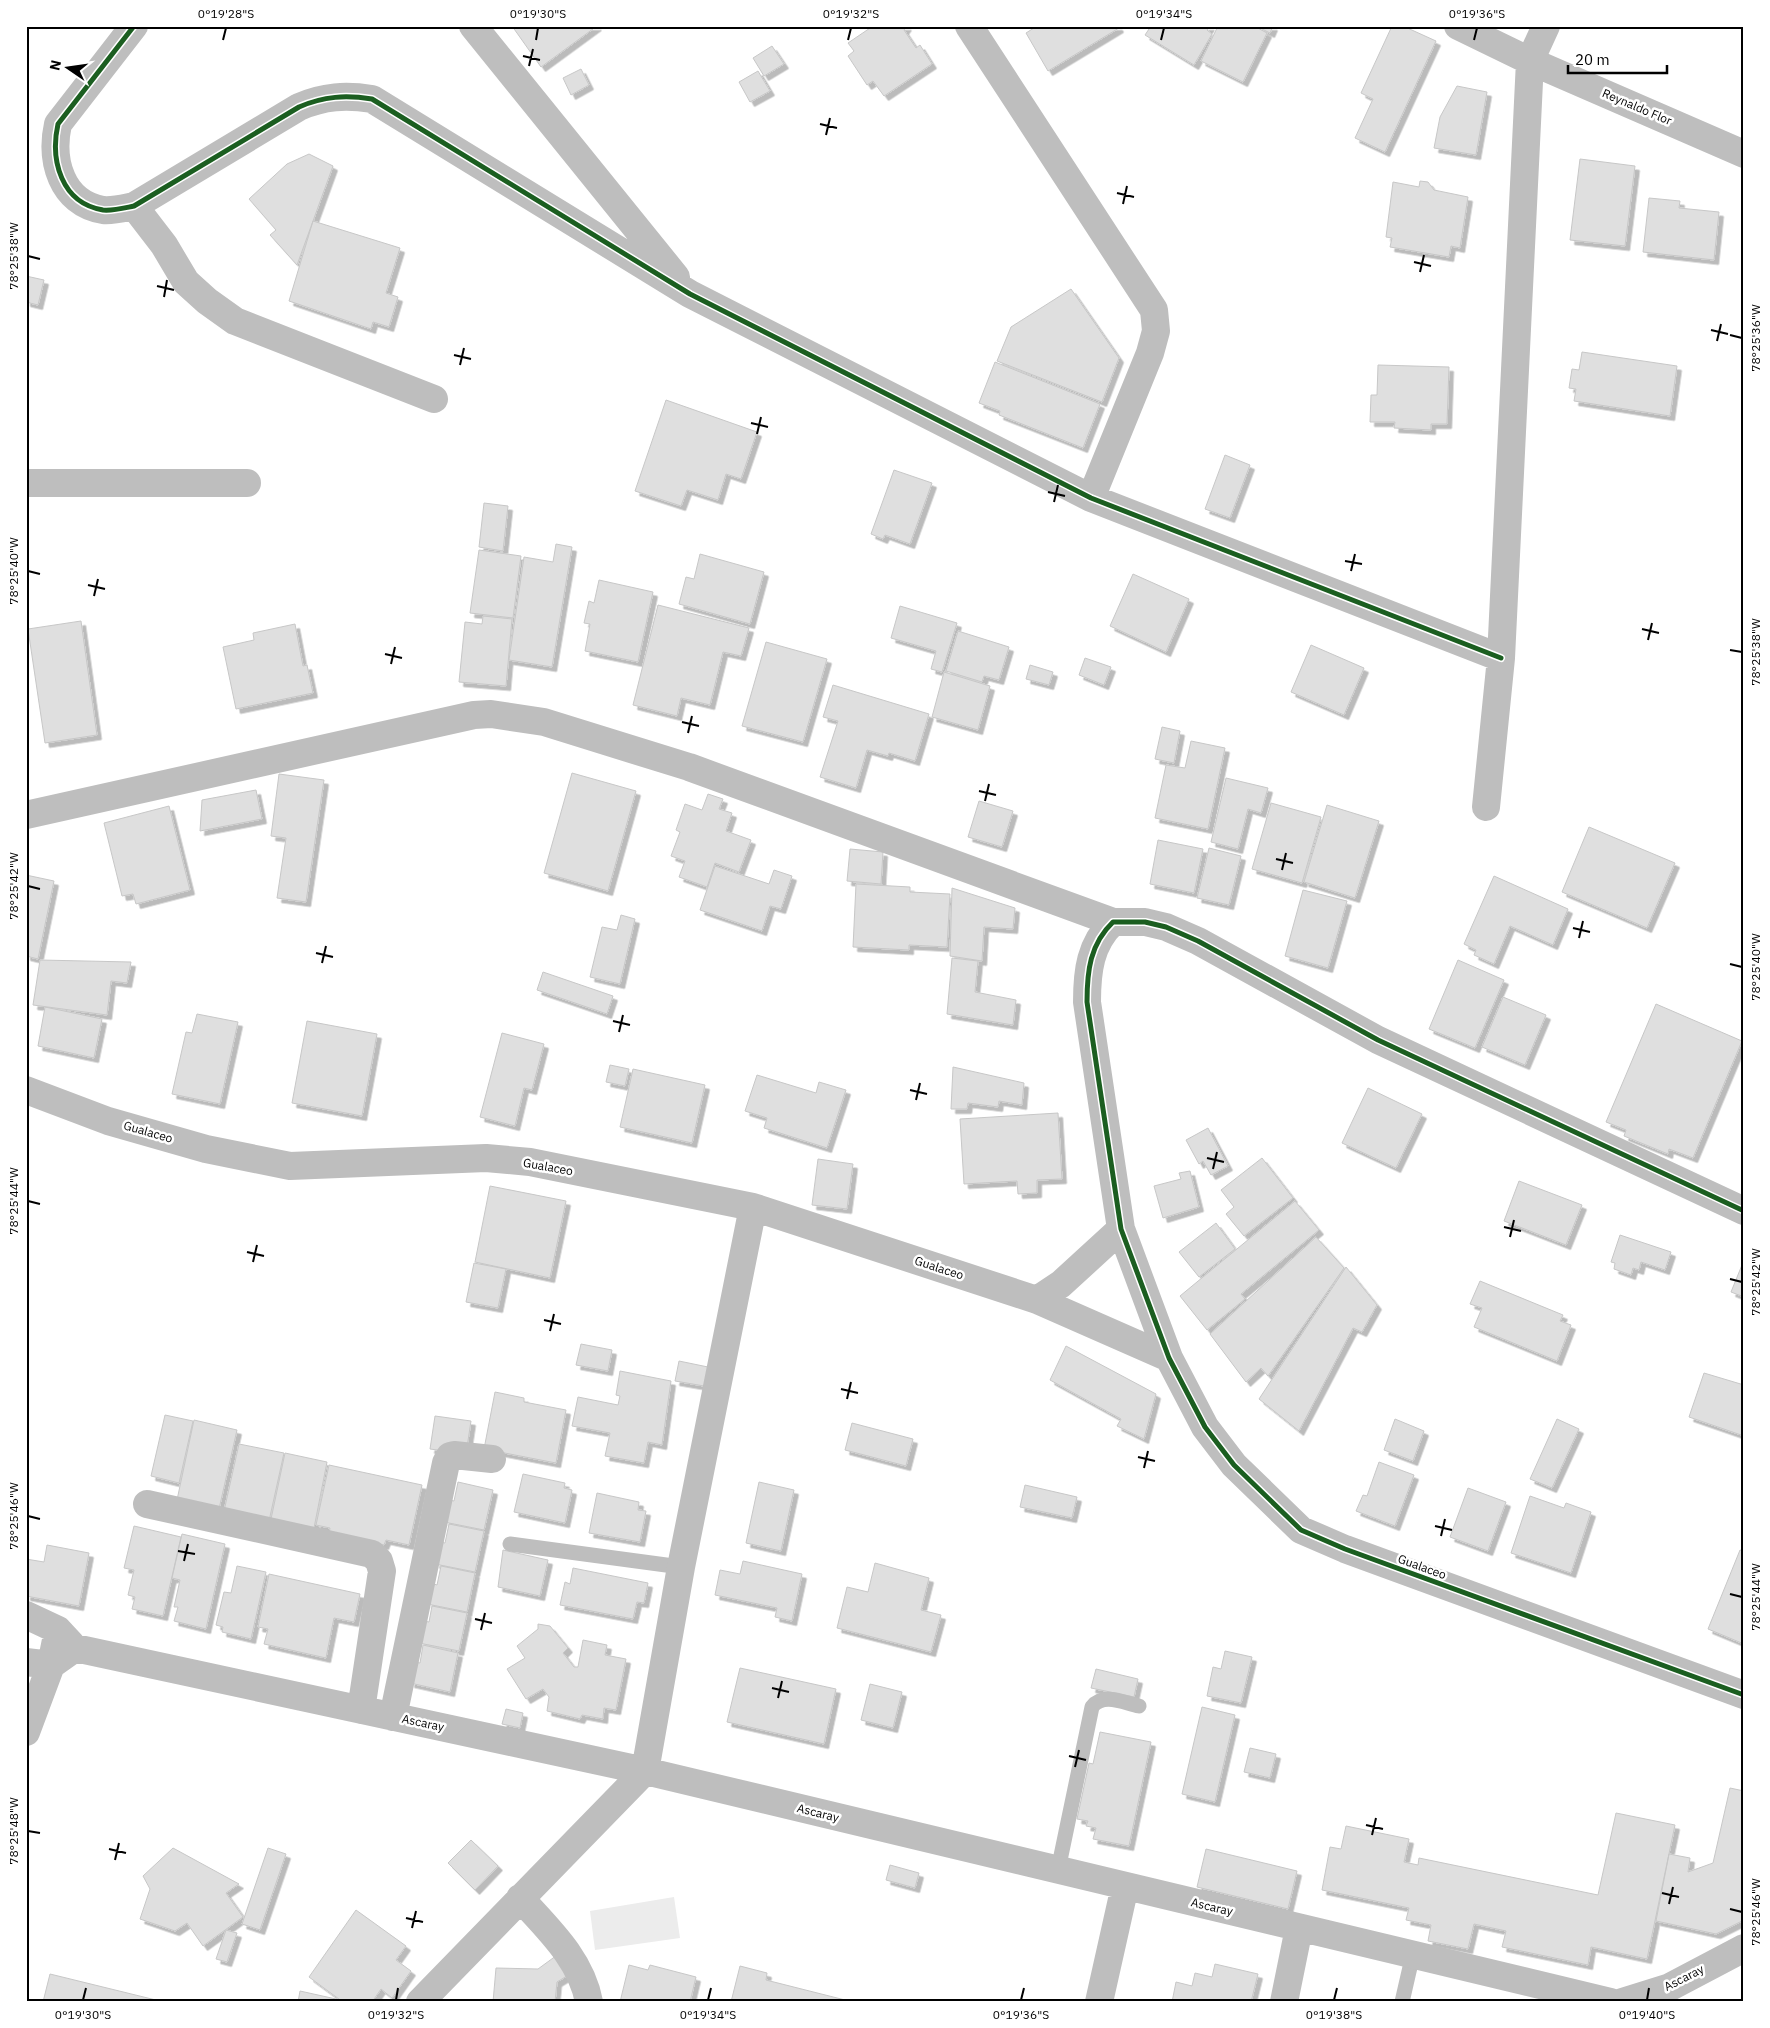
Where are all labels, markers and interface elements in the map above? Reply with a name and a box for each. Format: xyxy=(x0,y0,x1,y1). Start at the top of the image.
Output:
text: 0°19'28"S xyxy=(198,6,254,21)
text: 0°19'30"S xyxy=(510,6,566,21)
text: 0°19'32"S xyxy=(823,6,879,21)
text: 0°19'34"S xyxy=(1136,6,1192,21)
text: 0°19'36"S xyxy=(1449,6,1505,21)
north arrow xyxy=(42,42,92,92)
scale bar xyxy=(1568,42,1666,74)
text: 20 m xyxy=(1575,50,1610,69)
text: N xyxy=(45,58,65,72)
street label: Reynaldo Flor xyxy=(1600,85,1675,128)
text: 78°25'38"W xyxy=(6,222,21,290)
text: 78°25'36"W xyxy=(1748,304,1763,372)
text: 78°25'40"W xyxy=(6,537,21,605)
text: 78°25'38"W xyxy=(1748,618,1763,686)
text: 78°25'42"W xyxy=(6,852,21,920)
text: 78°25'40"W xyxy=(1748,933,1763,1001)
street label: Gualaceo xyxy=(122,1117,175,1146)
street label: Gualaceo xyxy=(522,1155,575,1178)
text: 78°25'44"W xyxy=(6,1167,21,1235)
text: 78°25'42"W xyxy=(1748,1248,1763,1316)
street label: Gualaceo xyxy=(913,1253,966,1283)
text: 78°25'46"W xyxy=(6,1482,21,1550)
street label: Gualaceo xyxy=(1396,1551,1449,1582)
text: 78°25'44"W xyxy=(1748,1563,1763,1631)
street label: Ascaray xyxy=(401,1711,446,1734)
text: 78°25'48"W xyxy=(6,1797,21,1865)
street label: Ascaray xyxy=(796,1800,841,1825)
text: 78°25'46"W xyxy=(1748,1878,1763,1946)
street label: Ascaray xyxy=(1190,1894,1235,1919)
street label: Ascaray xyxy=(1661,1961,1706,1994)
text: 0°19'30"S xyxy=(55,2007,111,2022)
text: 0°19'32"S xyxy=(368,2007,424,2022)
text: 0°19'34"S xyxy=(680,2007,736,2022)
text: 0°19'36"S xyxy=(993,2007,1049,2022)
text: 0°19'38"S xyxy=(1306,2007,1362,2022)
text: 0°19'40"S xyxy=(1619,2007,1675,2022)

